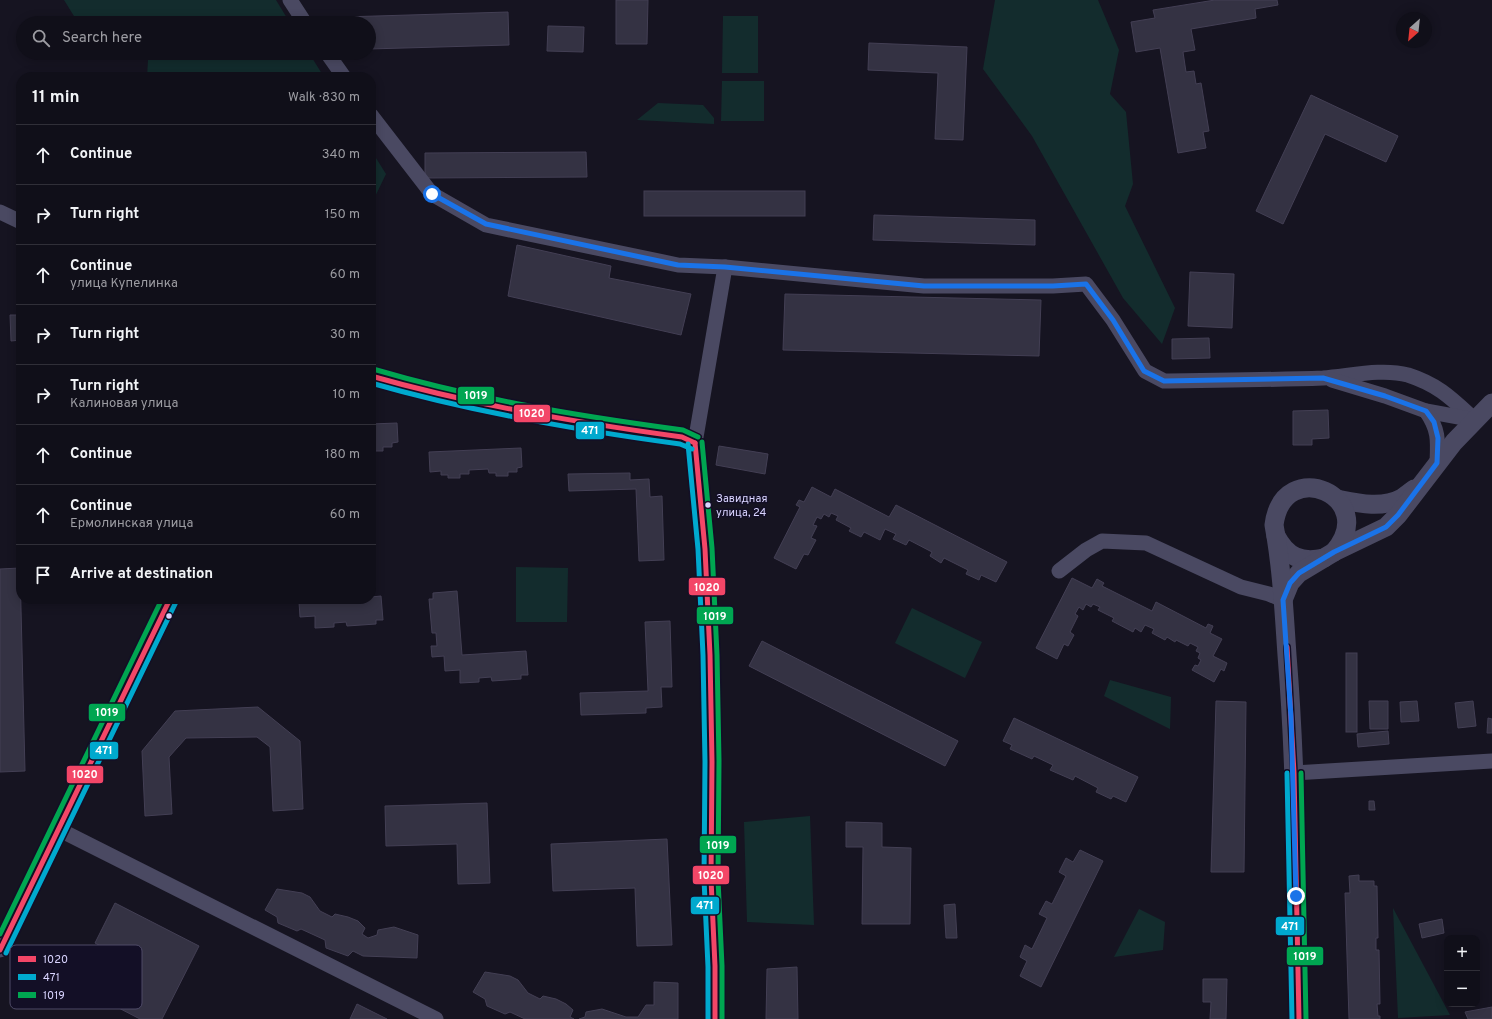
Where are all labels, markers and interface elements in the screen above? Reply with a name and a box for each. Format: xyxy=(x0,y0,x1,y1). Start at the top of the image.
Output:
north arrow xyxy=(1396,12,1432,48)
search box xyxy=(16,16,376,60)
icon: search xyxy=(30,27,52,49)
text: Search here xyxy=(62,29,142,48)
text: 11 min xyxy=(32,87,80,109)
text: Walk · 830 m xyxy=(288,90,360,106)
icon: ahead xyxy=(32,144,54,166)
text: Continue xyxy=(70,145,132,164)
text: 340 m xyxy=(322,147,360,163)
route start xyxy=(423,185,441,203)
icon: right xyxy=(32,204,54,226)
text: Turn right xyxy=(70,205,139,224)
text: 150 m xyxy=(325,207,360,223)
text: Continue xyxy=(70,257,132,276)
icon: ahead xyxy=(32,264,54,286)
text: 60 m xyxy=(330,267,360,283)
text: улица Купелинка xyxy=(70,276,178,292)
icon: right xyxy=(32,324,54,346)
text: Turn right xyxy=(70,325,139,344)
text: 30 m xyxy=(330,327,360,343)
text: Turn right xyxy=(70,377,139,396)
icon: right xyxy=(32,384,54,406)
line badge: 1019 xyxy=(457,386,495,405)
text: 10 m xyxy=(333,387,360,403)
text: 1019 xyxy=(465,389,488,403)
text: Калиновая улица xyxy=(70,396,178,412)
line badge: 1020 xyxy=(513,404,551,423)
text: 1020 xyxy=(519,407,545,421)
line badge: 471 xyxy=(575,421,605,440)
text: 471 xyxy=(581,424,599,438)
icon: ahead xyxy=(32,444,54,466)
text: Continue xyxy=(70,445,132,464)
text: 180 m xyxy=(325,447,360,463)
place label: Завидная улица, 24 xyxy=(716,492,767,520)
text: Continue xyxy=(70,497,132,516)
marker: Завидная улица, 24 xyxy=(703,500,713,510)
icon: ahead xyxy=(32,504,54,526)
text: 60 m xyxy=(330,507,360,523)
text: Ермолинская улица xyxy=(70,516,193,532)
icon: arrive xyxy=(32,564,54,586)
text: Arrive at destination xyxy=(70,565,213,584)
line badge: 1020 xyxy=(688,577,726,596)
text: 1020 xyxy=(694,581,720,595)
line badge: 1019 xyxy=(696,606,734,625)
text: 1019 xyxy=(704,610,727,624)
unlabelled marker xyxy=(164,611,174,621)
line badge: 1019 xyxy=(88,703,126,722)
text: 1019 xyxy=(96,706,119,720)
line badge: 471 xyxy=(89,741,119,760)
text: 471 xyxy=(95,744,113,758)
line badge: 1020 xyxy=(66,765,104,784)
text: 1020 xyxy=(72,768,98,782)
line badge: 1019 xyxy=(699,835,737,854)
text: 1019 xyxy=(707,839,730,853)
line badge: 1020 xyxy=(692,865,730,885)
text: 1020 xyxy=(698,869,724,883)
route end xyxy=(1287,887,1305,905)
line badge: 471 xyxy=(690,896,720,915)
text: 471 xyxy=(696,899,714,913)
line badge: 471 xyxy=(1275,916,1305,936)
text: 471 xyxy=(1281,920,1299,934)
map controls xyxy=(1444,935,1480,1007)
button: + xyxy=(1444,935,1480,971)
legend xyxy=(10,945,142,1009)
line badge: 1019 xyxy=(1286,946,1324,966)
text: 1019 xyxy=(1294,950,1317,964)
text: 1020 xyxy=(43,953,68,967)
text: 471 xyxy=(43,971,60,985)
button: − xyxy=(1444,971,1480,1007)
text: 1019 xyxy=(43,989,65,1003)

